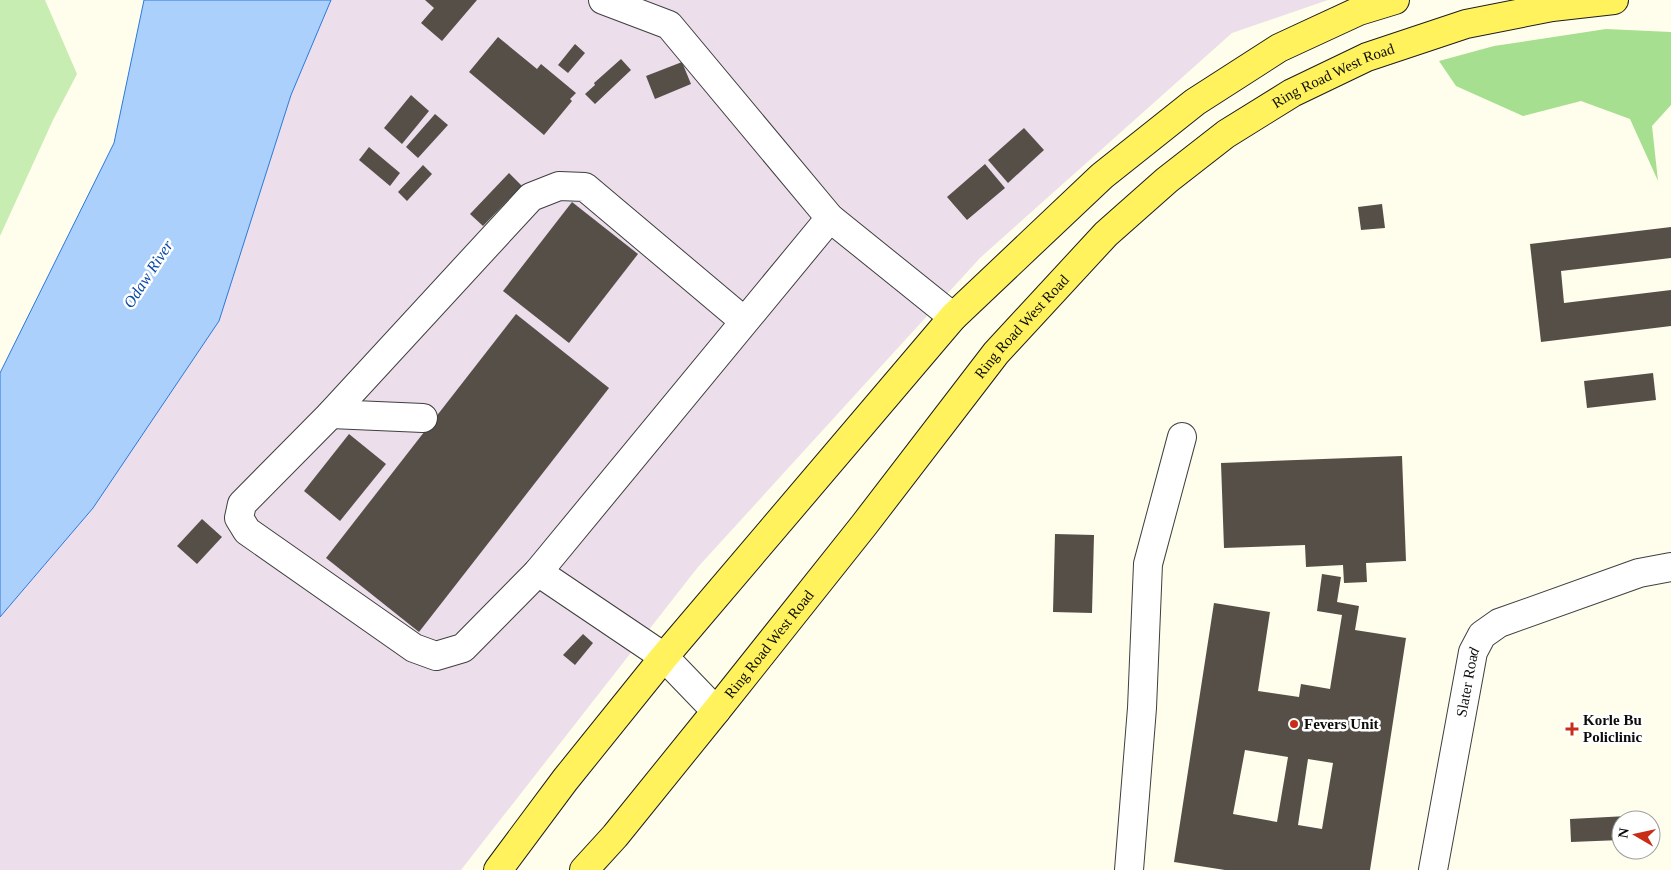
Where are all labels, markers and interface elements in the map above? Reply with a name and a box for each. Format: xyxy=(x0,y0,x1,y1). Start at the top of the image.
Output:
street label: Ring Road West Road xyxy=(1269,40,1397,111)
water label: Odaw River xyxy=(120,236,176,311)
street label: Ring Road West Road xyxy=(971,271,1072,382)
street label: Ring Road West Road xyxy=(721,587,817,701)
street label: Slater Road xyxy=(1453,644,1482,718)
place label: Korle Bu Policlinic xyxy=(1583,712,1643,745)
place label: Fevers Unit xyxy=(1304,716,1379,732)
marker: Fevers Unit xyxy=(1288,718,1300,730)
marker: Korle Bu Policlinic xyxy=(1565,722,1579,736)
north arrow xyxy=(1611,810,1661,860)
text: N xyxy=(1615,827,1632,839)

